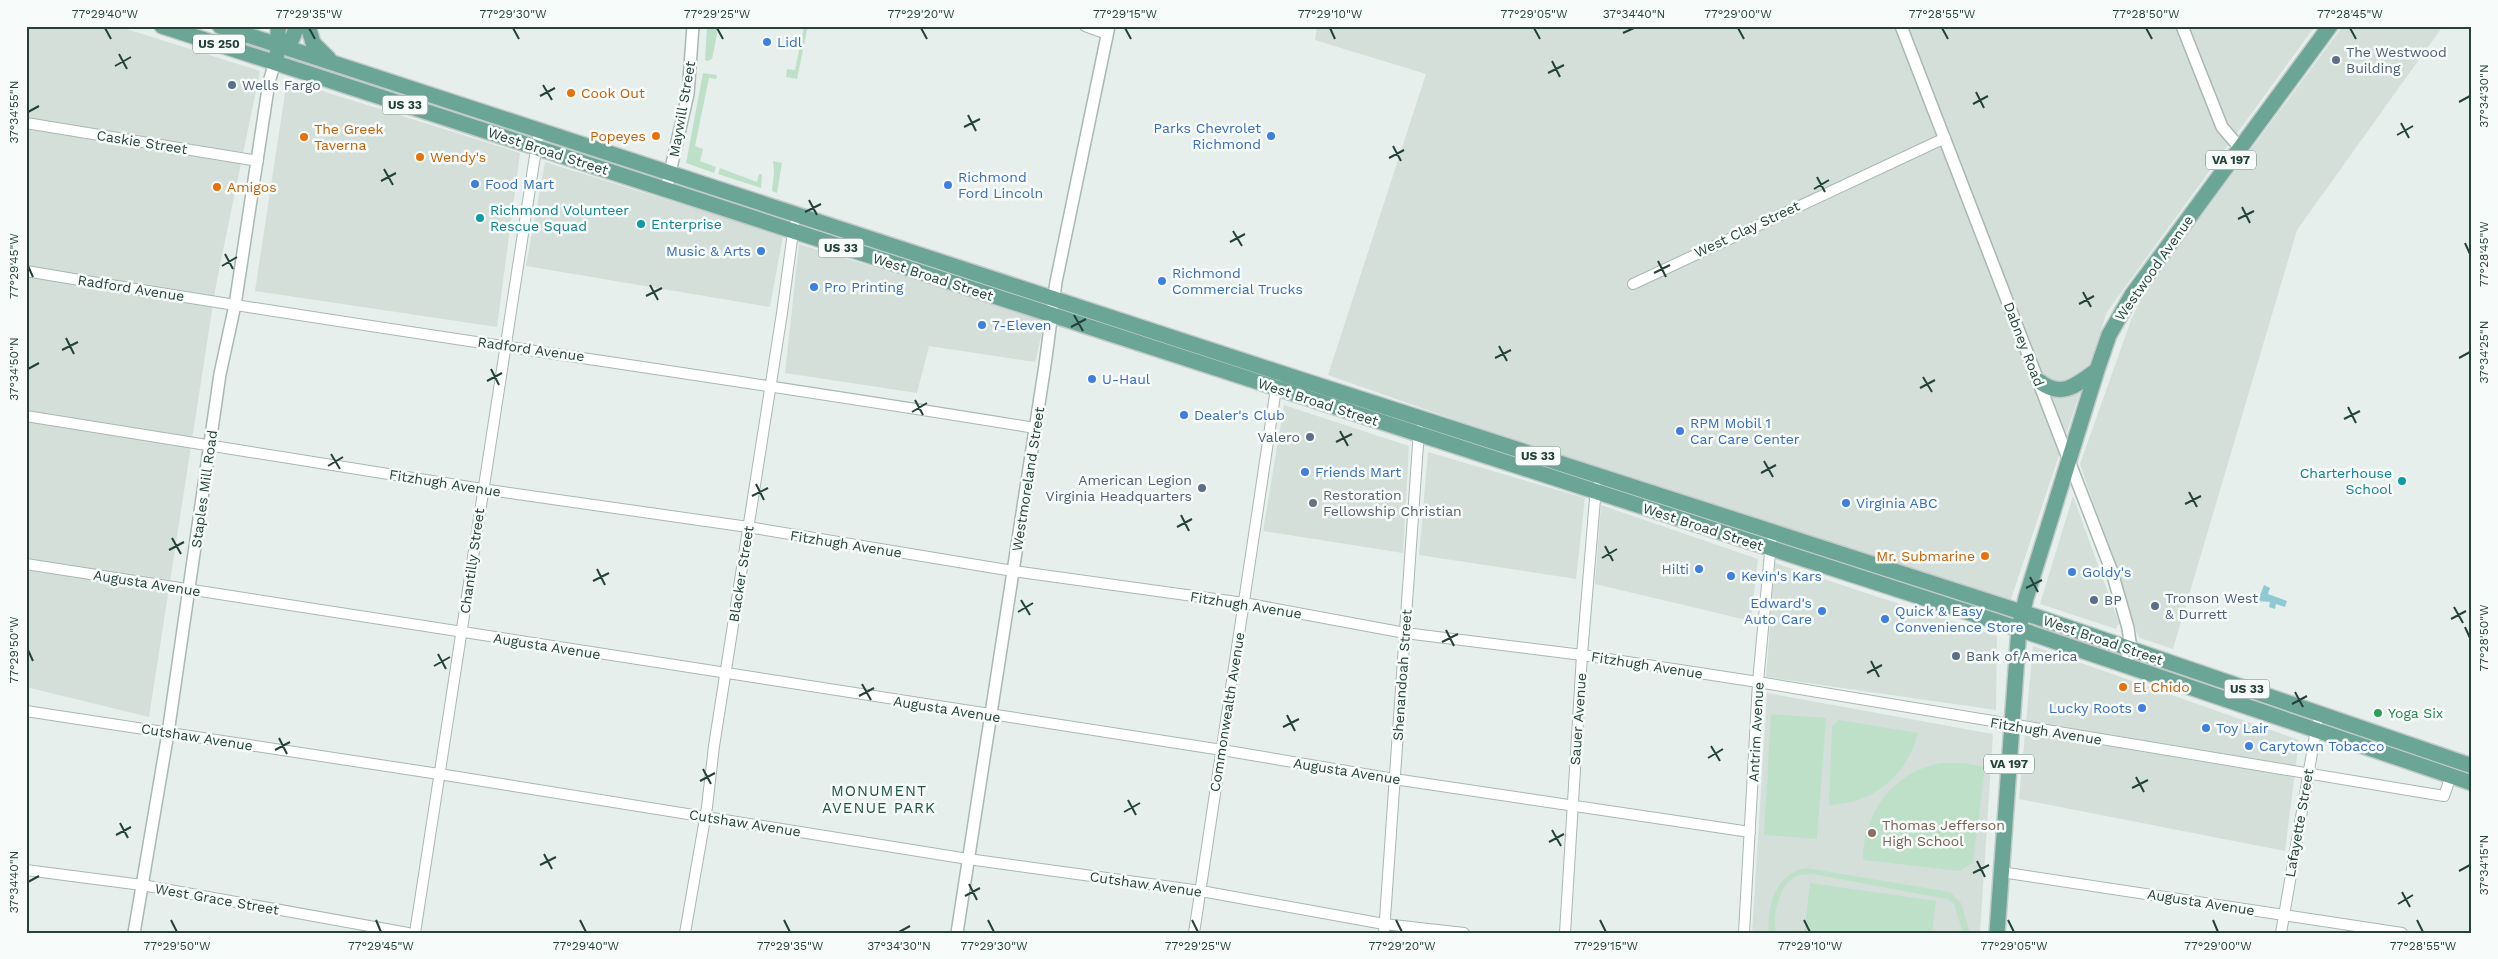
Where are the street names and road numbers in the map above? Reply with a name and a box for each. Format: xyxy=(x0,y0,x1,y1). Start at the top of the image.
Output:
road number: US 250 xyxy=(193,34,245,54)
street label: Maywill Street xyxy=(666,60,698,158)
road number: US 33 xyxy=(382,96,428,114)
street label: West Broad Street xyxy=(486,124,610,178)
street label: Caskie Street xyxy=(96,127,189,157)
road number: VA 197 xyxy=(2206,150,2256,170)
street label: West Clay Street xyxy=(1692,198,1802,260)
street label: Westwood Avenue xyxy=(2112,212,2196,324)
road number: US 33 xyxy=(818,238,864,258)
street label: West Broad Street xyxy=(871,250,995,304)
street label: Radford Avenue xyxy=(77,272,185,304)
street label: Dabney Road xyxy=(2001,300,2047,388)
street label: Radford Avenue xyxy=(477,334,585,364)
street label: West Broad Street xyxy=(1256,375,1380,429)
street label: Westmoreland Street xyxy=(1009,405,1047,552)
street label: Staples Mill Road xyxy=(188,429,220,549)
road number: US 33 xyxy=(1516,446,1560,466)
street label: Fitzhugh Avenue xyxy=(388,466,502,500)
street label: West Broad Street xyxy=(1641,500,1765,554)
street label: Chantilly Street xyxy=(457,507,487,615)
street label: Blacker Street xyxy=(725,525,757,623)
street label: Fitzhugh Avenue xyxy=(789,527,903,561)
street label: Augusta Avenue xyxy=(92,567,202,599)
street label: Fitzhugh Avenue xyxy=(1189,588,1303,622)
street label: Shenandoah Street xyxy=(1389,609,1415,741)
street label: West Broad Street xyxy=(2041,612,2165,668)
street label: Augusta Avenue xyxy=(492,630,602,662)
street label: Commonwealth Avenue xyxy=(1206,631,1248,793)
street label: Fitzhugh Avenue xyxy=(1590,648,1704,682)
street label: Sauer Avenue xyxy=(1567,672,1589,766)
road number: US 33 xyxy=(2224,680,2270,699)
street label: Antrim Avenue xyxy=(1745,682,1767,782)
street label: Augusta Avenue xyxy=(892,693,1002,725)
street label: Fitzhugh Avenue xyxy=(1989,714,2103,748)
street label: Cutshaw Avenue xyxy=(140,720,254,754)
road number: VA 197 xyxy=(1984,754,2034,774)
street label: Augusta Avenue xyxy=(1292,755,1402,787)
street label: Lafayette Street xyxy=(2282,767,2316,878)
street label: Cutshaw Avenue xyxy=(688,806,802,840)
street label: Cutshaw Avenue xyxy=(1089,868,1203,900)
street label: West Grace Street xyxy=(154,880,280,918)
street label: Augusta Avenue xyxy=(2146,886,2256,918)

